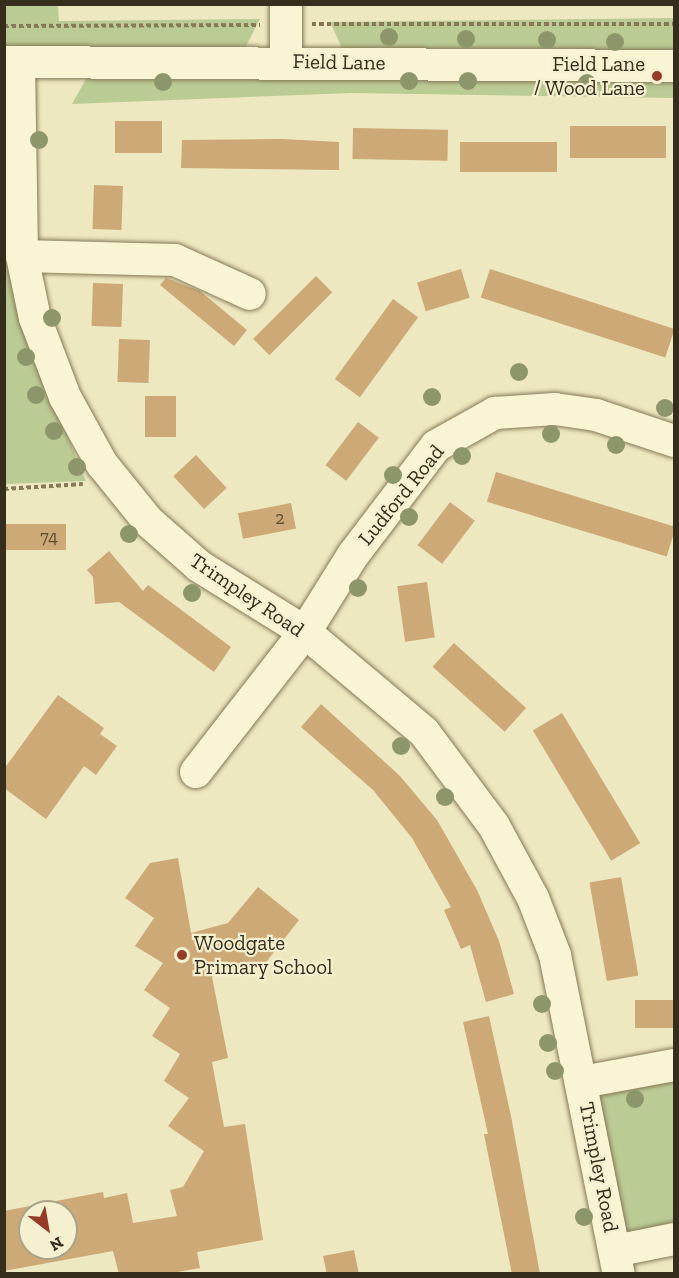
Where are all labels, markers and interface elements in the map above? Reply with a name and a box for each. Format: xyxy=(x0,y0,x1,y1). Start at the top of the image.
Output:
street label: Field Lane xyxy=(292,49,386,75)
place label: Field Lane / Wood Lane xyxy=(533,51,645,101)
marker: Field Lane / Wood Lane xyxy=(650,69,664,83)
street label: Ludford Road xyxy=(353,440,449,550)
house number: 2 xyxy=(275,507,285,529)
house number: 74 xyxy=(40,526,58,548)
street label: Trimpley Road xyxy=(185,547,309,643)
place label: Woodgate Primary School xyxy=(194,930,333,980)
marker: Woodgate Primary School xyxy=(175,948,189,962)
street label: Trimpley Road xyxy=(574,1099,624,1235)
north arrow xyxy=(18,1200,78,1260)
text: N xyxy=(46,1233,67,1255)

